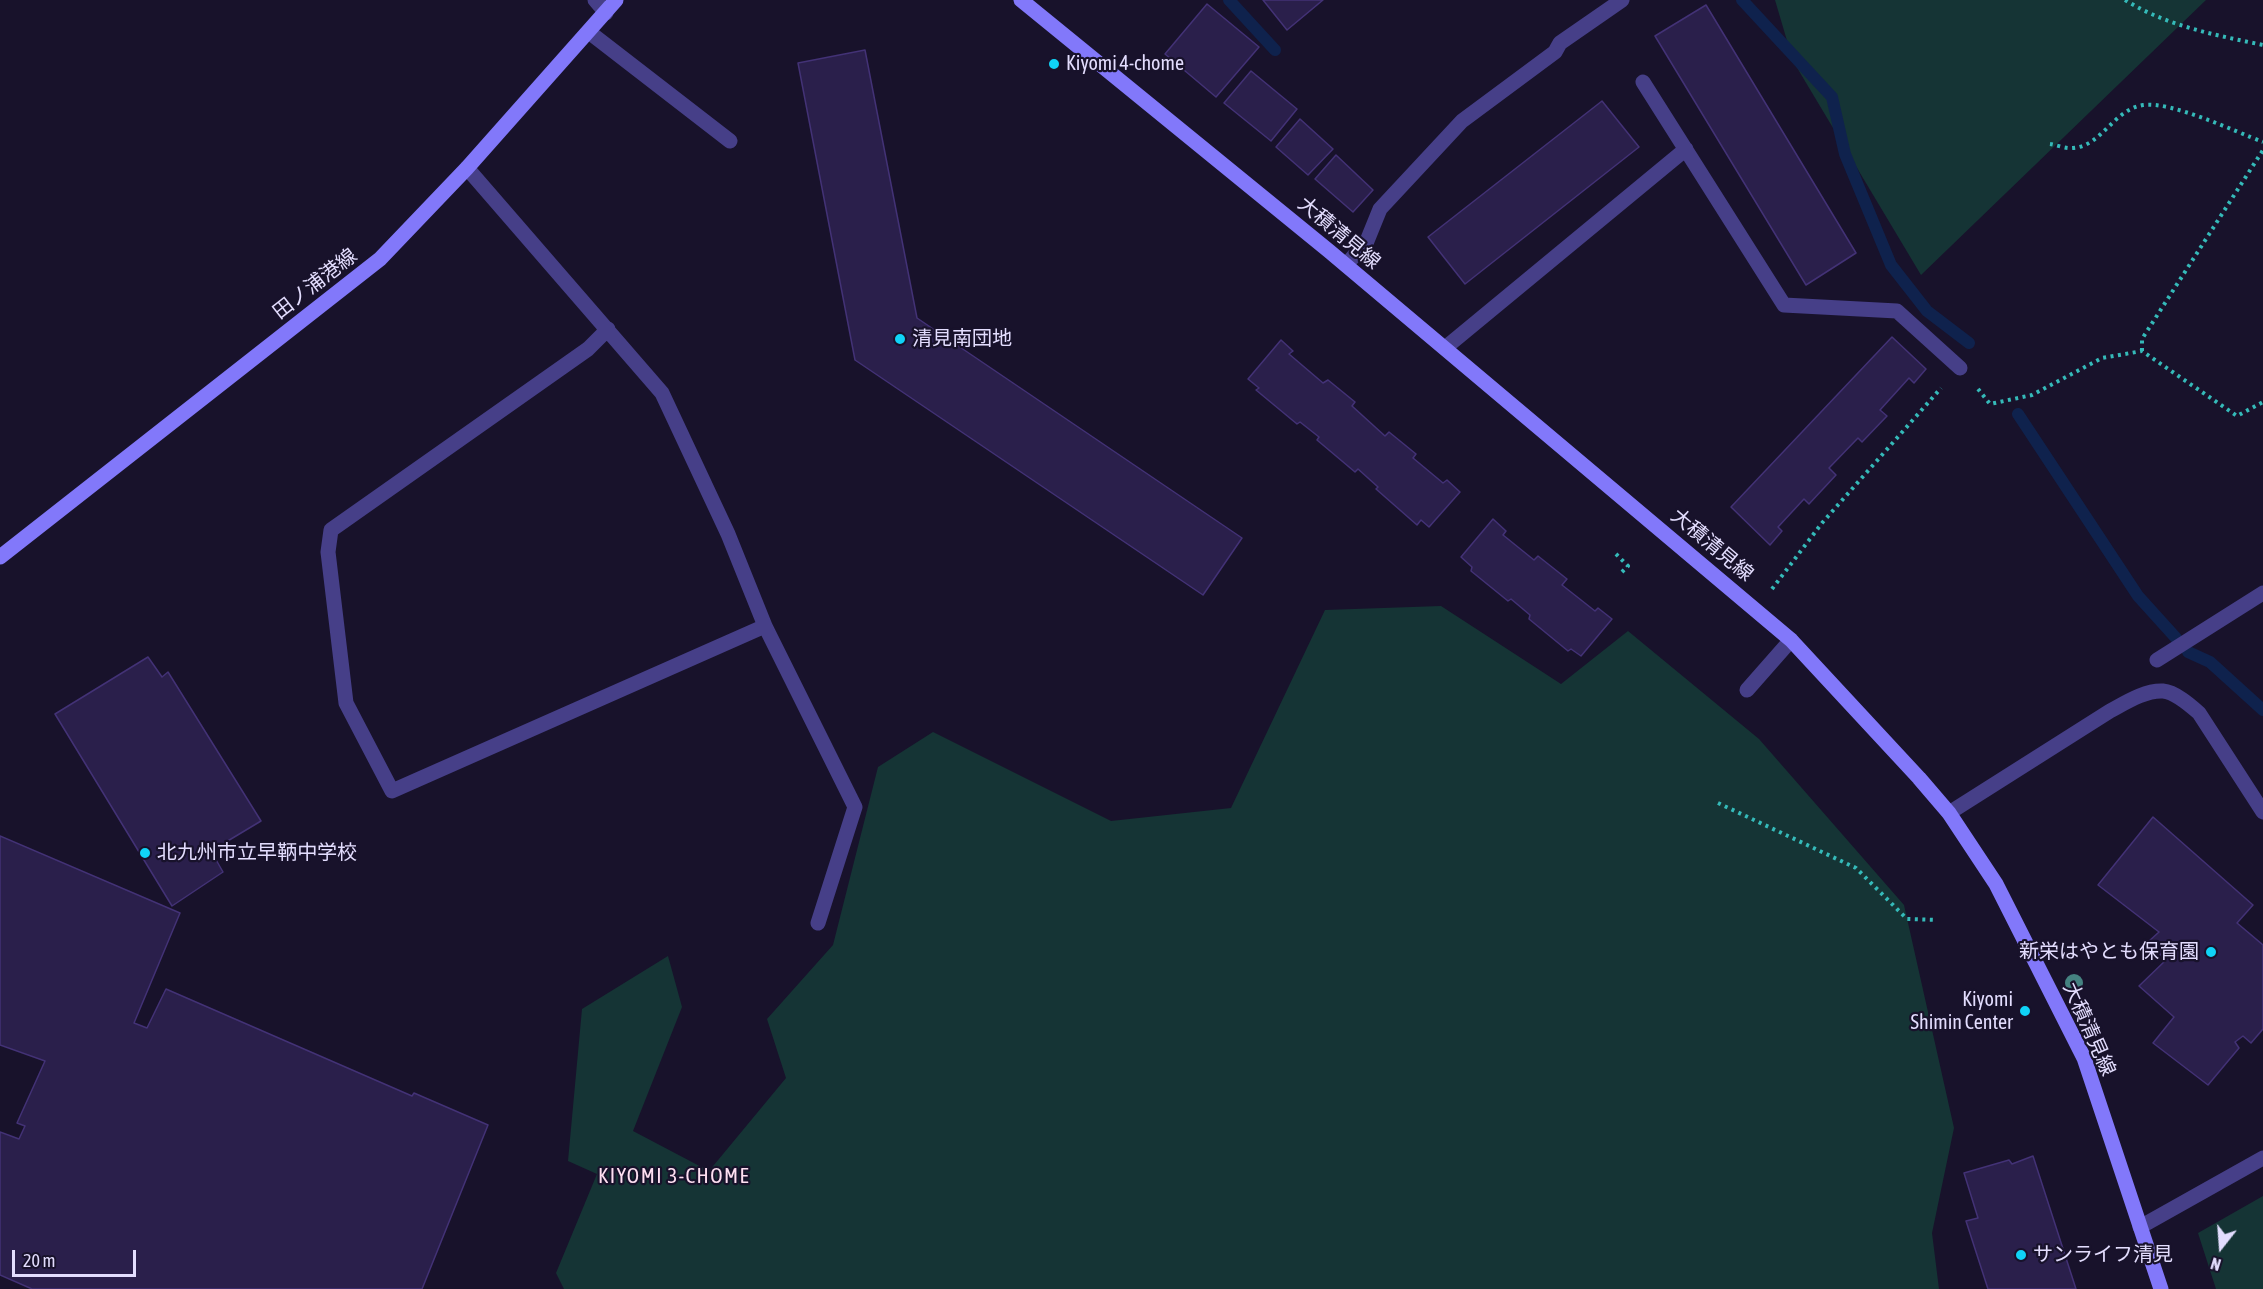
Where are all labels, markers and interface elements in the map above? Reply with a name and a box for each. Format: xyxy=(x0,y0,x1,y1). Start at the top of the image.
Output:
place label: Kiyomi 4-chome xyxy=(1066,52,1184,76)
marker: Kiyomi 4-chome xyxy=(1047,57,1061,71)
street label: 大積清見線 xyxy=(1293,192,1385,274)
street label: 田ノ浦港線 xyxy=(268,244,362,324)
place label: 清見南団地 xyxy=(912,327,1012,351)
marker: 清見南団地 xyxy=(893,332,907,346)
street label: 大積清見線 xyxy=(1666,504,1758,586)
place label: 北九州市立早鞆中学校 xyxy=(157,841,357,865)
marker: 北九州市立早鞆中学校 xyxy=(138,846,152,860)
place label: 新栄はやとも保育園 xyxy=(2019,940,2199,964)
marker: 新栄はやとも保育園 xyxy=(2204,945,2218,959)
street label: 大積清見線 xyxy=(2058,978,2120,1080)
place label: Kiyomi Shimin Center xyxy=(1911,988,2013,1035)
marker: Kiyomi Shimin Center xyxy=(2018,1004,2032,1018)
district label: KIYOMI 3-CHOME xyxy=(598,1163,750,1189)
north arrow xyxy=(2191,1217,2251,1277)
scale bar xyxy=(15,1238,140,1276)
place label: サンライフ清見 xyxy=(2033,1243,2173,1267)
marker: サンライフ清見 xyxy=(2014,1248,2028,1262)
text: 20 m xyxy=(23,1250,55,1271)
text: N xyxy=(2209,1254,2223,1274)

